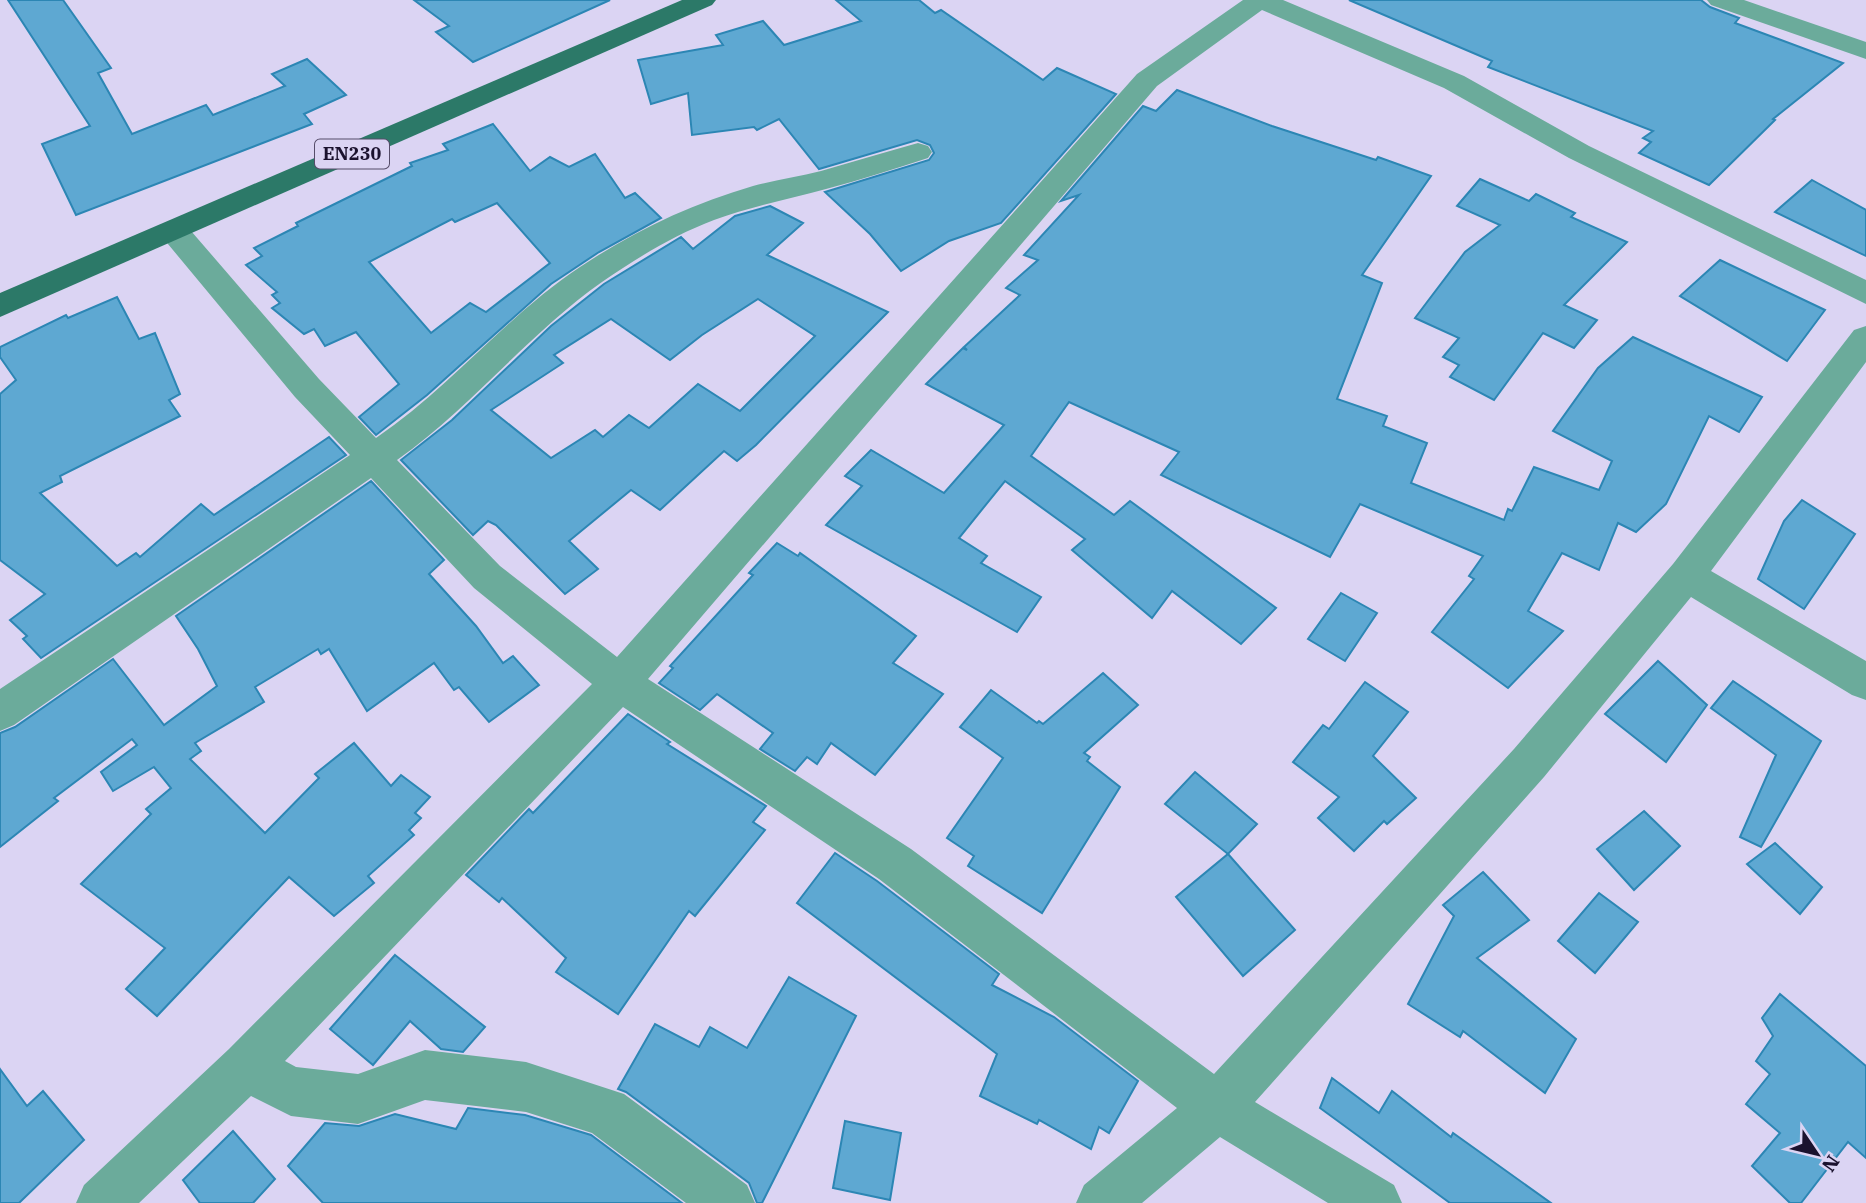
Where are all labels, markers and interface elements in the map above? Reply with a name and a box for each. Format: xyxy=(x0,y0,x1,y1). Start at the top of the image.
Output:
road number: EN230 xyxy=(315,140,389,168)
north arrow xyxy=(1782,1119,1852,1189)
text: N xyxy=(1817,1151,1845,1177)

